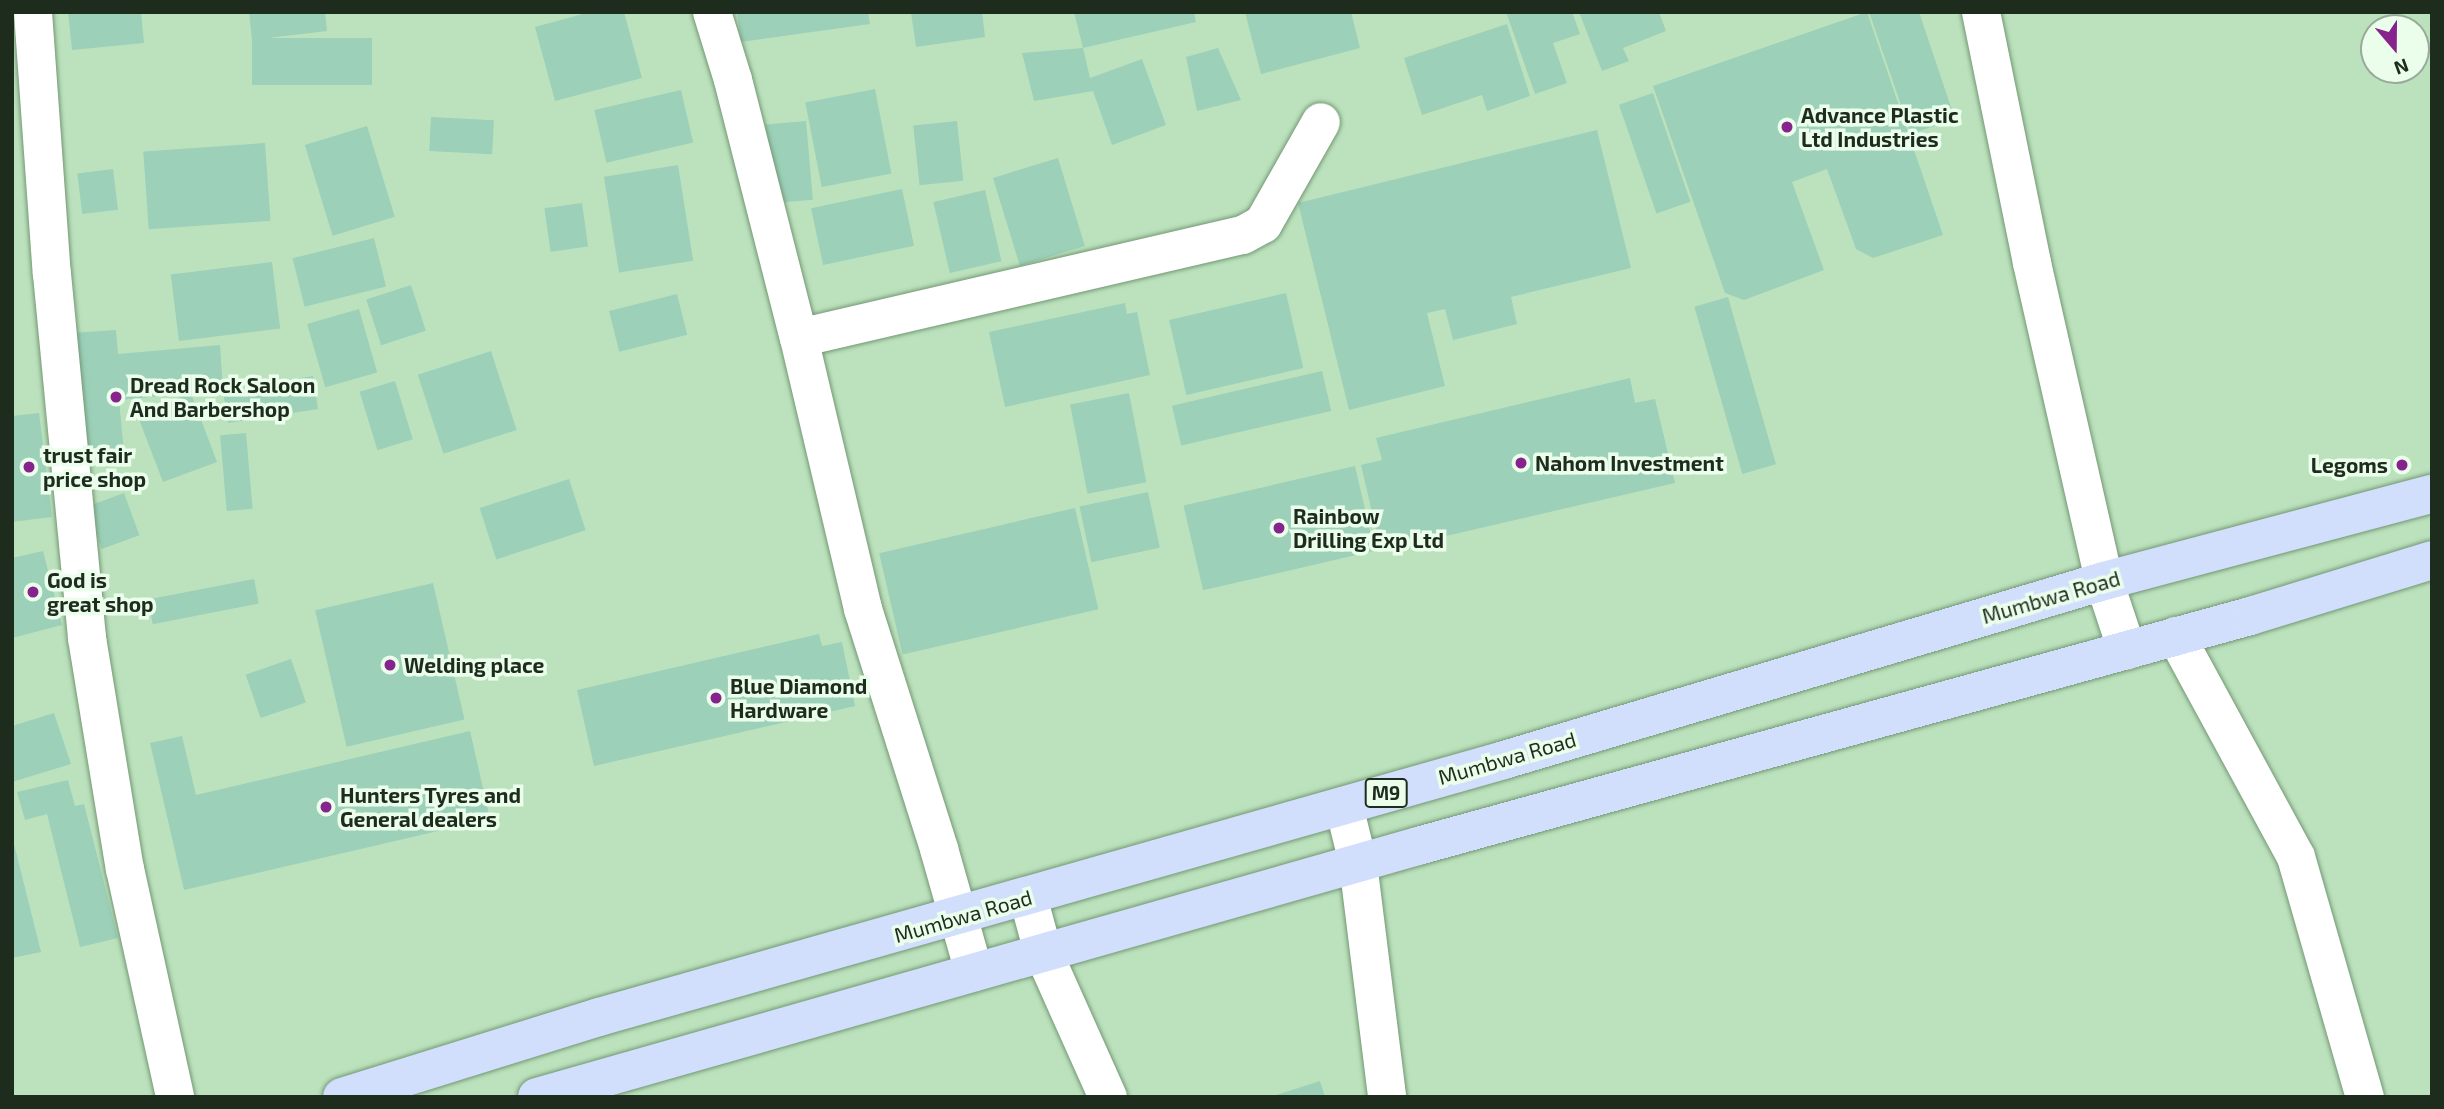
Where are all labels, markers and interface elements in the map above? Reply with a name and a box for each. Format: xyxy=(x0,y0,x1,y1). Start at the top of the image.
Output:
north arrow xyxy=(2360,14,2430,84)
text: N xyxy=(2391,54,2412,80)
place label: Advance Plastic Ltd Industries xyxy=(1801,102,1959,152)
marker: Advance Plastic Ltd Industries xyxy=(1779,119,1795,135)
place label: Dread Rock Saloon And Barbershop xyxy=(130,372,315,422)
marker: Dread Rock Saloon And Barbershop xyxy=(108,389,124,405)
place label: trust fair price shop xyxy=(43,442,146,492)
place label: Nahom Investment xyxy=(1535,450,1724,476)
place label: Legoms xyxy=(2311,452,2388,478)
marker: Nahom Investment xyxy=(1513,455,1529,471)
marker: Legoms xyxy=(2394,457,2410,473)
marker: trust fair price shop xyxy=(21,459,37,475)
place label: Rainbow Drilling Exp Ltd xyxy=(1293,503,1444,553)
marker: Rainbow Drilling Exp Ltd xyxy=(1271,520,1287,536)
street label: Mumbwa Road xyxy=(1979,565,2123,629)
place label: God is great shop xyxy=(47,567,154,617)
marker: God is great shop xyxy=(25,584,41,600)
place label: Welding place xyxy=(404,652,544,678)
marker: Welding place xyxy=(382,657,398,673)
place label: Blue Diamond Hardware xyxy=(730,673,867,723)
marker: Blue Diamond Hardware xyxy=(708,690,724,706)
street label: Mumbwa Road xyxy=(1435,726,1579,790)
road number: M9 xyxy=(1363,778,1409,808)
place label: Hunters Tyres and General dealers xyxy=(340,782,521,832)
marker: Hunters Tyres and General dealers xyxy=(318,799,334,815)
street label: Mumbwa Road xyxy=(891,884,1035,948)

